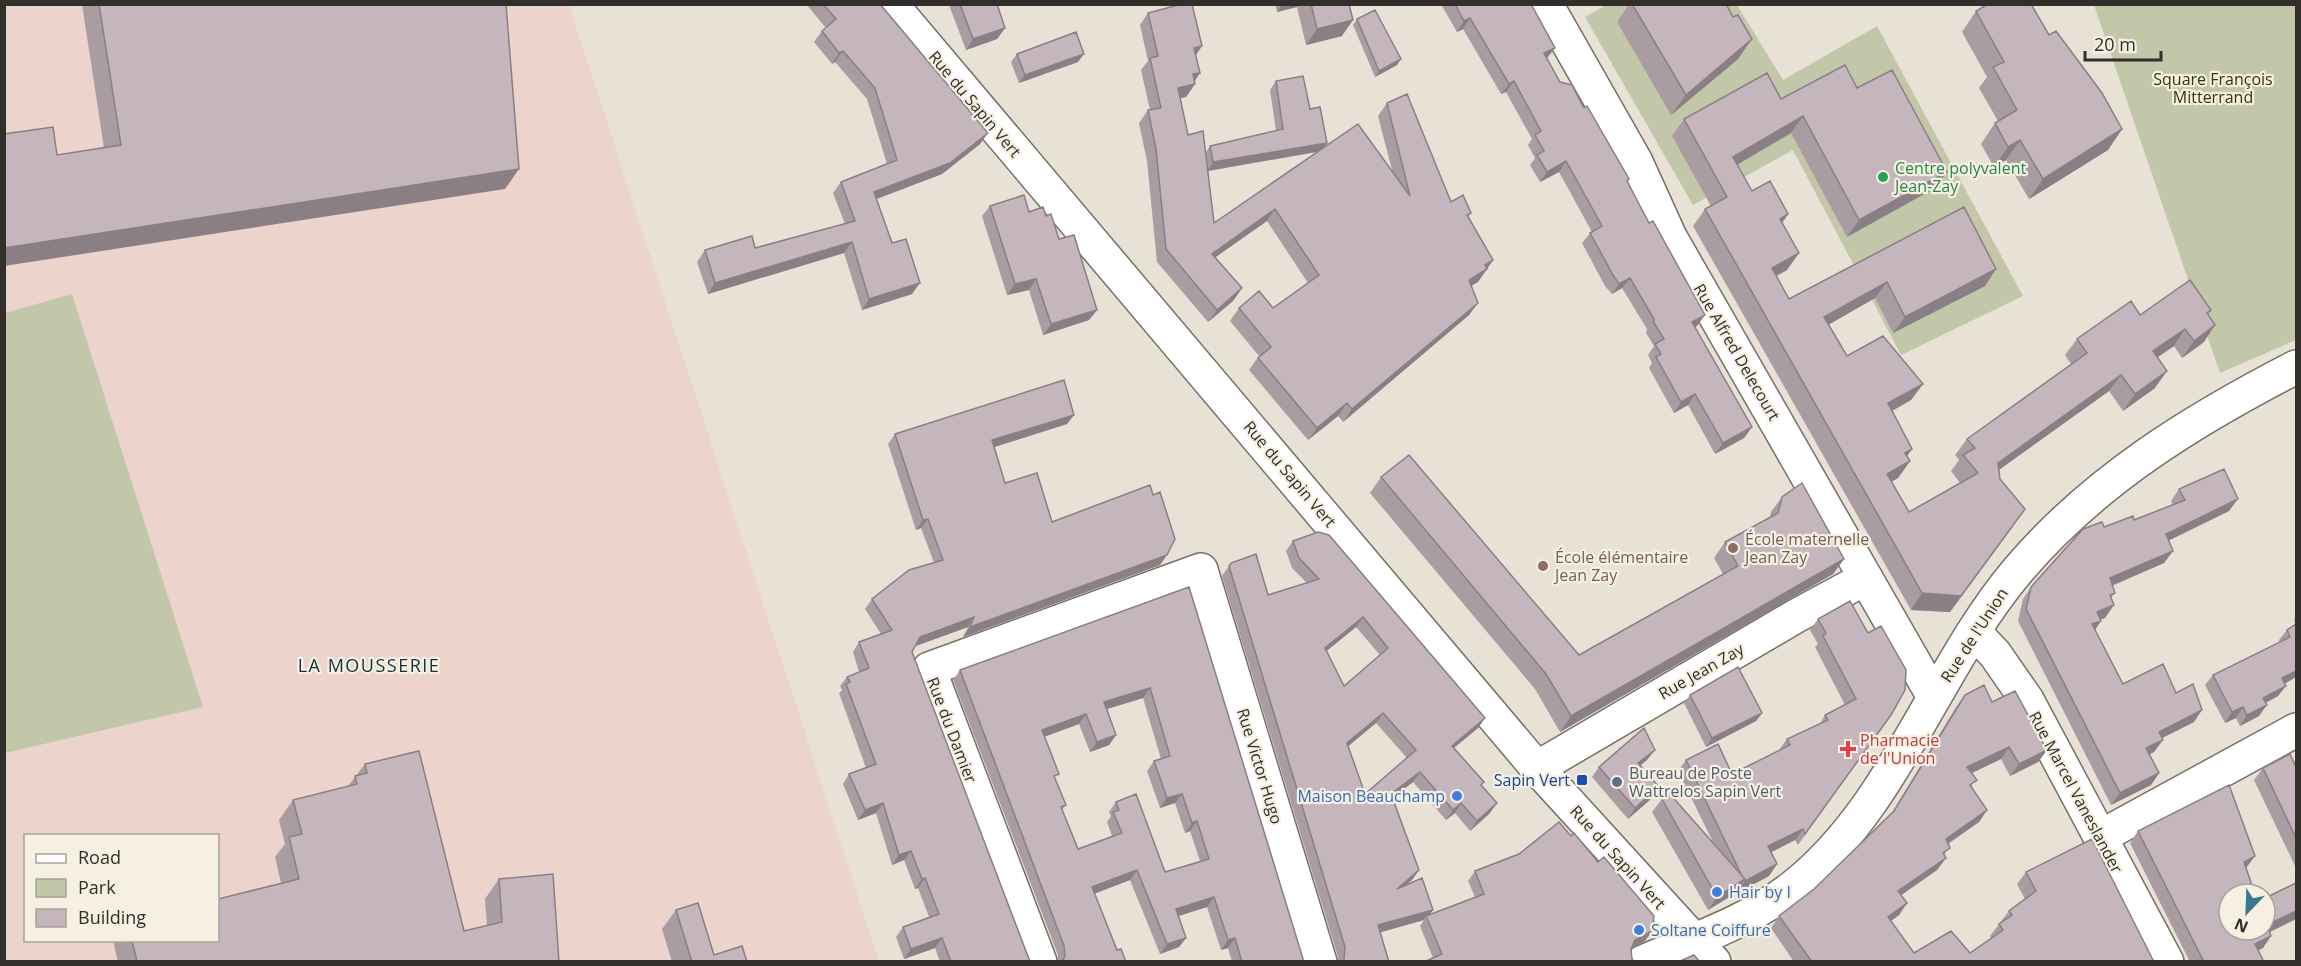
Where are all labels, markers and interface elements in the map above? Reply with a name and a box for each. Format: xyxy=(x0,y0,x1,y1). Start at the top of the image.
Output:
scale bar xyxy=(2085,24,2162,62)
text: 20 m xyxy=(2094,32,2136,56)
street label: Rue du Sapin Vert xyxy=(924,46,1026,162)
park label: Square François Mitterrand xyxy=(2153,68,2273,108)
place label: Centre polyvalent Jean-Zay xyxy=(1893,157,2026,197)
marker: Centre polyvalent Jean-Zay xyxy=(1876,170,1890,184)
street label: Rue Alfred Delecourt xyxy=(1689,279,1785,425)
street label: Rue du Sapin Vert xyxy=(1239,416,1341,532)
place label: École maternelle Jean Zay xyxy=(1743,528,1869,568)
marker: École maternelle Jean Zay xyxy=(1726,541,1740,555)
place label: École élémentaire Jean Zay xyxy=(1553,546,1688,586)
marker: École élémentaire Jean Zay xyxy=(1536,559,1550,573)
street label: Rue de l'Union xyxy=(1935,584,2013,686)
street label: Rue Jean Zay xyxy=(1654,637,1749,704)
district label: LA MOUSSERIE xyxy=(298,653,440,677)
street label: Rue du Damier xyxy=(922,674,982,786)
street label: Rue Victor Hugo xyxy=(1232,705,1288,827)
street label: Rue Marcel Vaneslander xyxy=(2024,707,2128,877)
place label: Pharmacie de l'Union xyxy=(1860,729,1939,769)
marker: Pharmacie de l'Union xyxy=(1841,742,1855,756)
place label: Bureau de Poste Wattrelos Sapin Vert xyxy=(1629,762,1782,802)
place label: Sapin Vert xyxy=(1494,769,1570,791)
marker: Sapin Vert xyxy=(1575,773,1589,787)
marker: Bureau de Poste Wattrelos Sapin Vert xyxy=(1610,775,1624,789)
place label: Maison Beauchamp xyxy=(1297,785,1445,807)
marker: Maison Beauchamp xyxy=(1450,789,1464,803)
street label: Rue du Sapin Vert xyxy=(1565,800,1671,914)
legend xyxy=(24,834,219,942)
text: Road xyxy=(78,845,121,869)
text: Park xyxy=(78,875,116,899)
place label: Hair by I xyxy=(1729,881,1791,903)
north arrow xyxy=(2217,882,2277,942)
marker: Hair by I xyxy=(1710,885,1724,899)
text: Building xyxy=(78,905,146,929)
text: N xyxy=(2231,913,2251,938)
place label: Soltane Coiffure xyxy=(1651,919,1771,941)
marker: Soltane Coiffure xyxy=(1632,923,1646,937)

